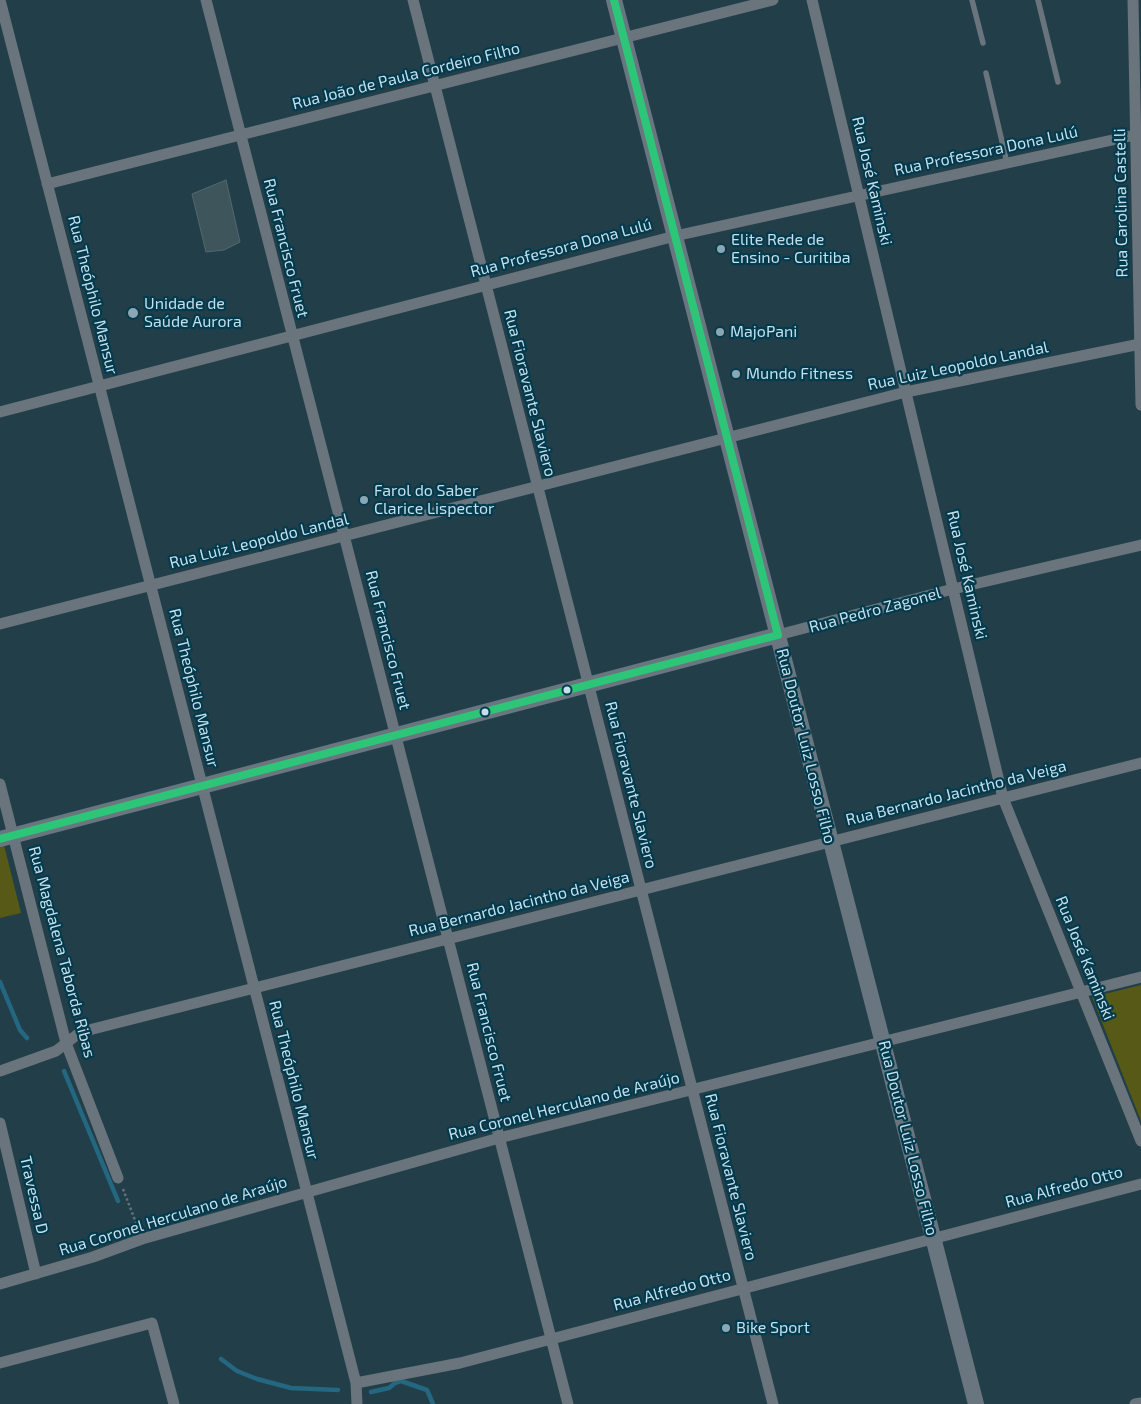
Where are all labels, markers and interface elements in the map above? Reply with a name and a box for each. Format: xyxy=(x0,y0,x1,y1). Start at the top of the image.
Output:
street label: Rua João de Paula Cordeiro Filho xyxy=(290,38,522,114)
street label: Rua José Kaminski xyxy=(848,115,896,247)
street label: Rua Professora Dona Lulú xyxy=(892,122,1080,180)
street label: Rua Carolina Castelli xyxy=(1110,128,1132,278)
street label: Rua Francisco Fruet xyxy=(259,176,313,320)
street label: Rua Theóphilo Mansur xyxy=(64,213,122,377)
street label: Rua Professora Dona Lulú xyxy=(468,214,654,282)
place label: Elite Rede de Ensino - Curitiba xyxy=(731,230,851,268)
marker: Elite Rede de Ensino - Curitiba xyxy=(715,243,727,255)
place label: Unidade de Saúde Aurora xyxy=(144,294,242,332)
marker: Unidade de Saúde Aurora xyxy=(126,306,140,320)
street label: Rua Fioravante Slaviero xyxy=(500,307,560,479)
place label: MajoPani xyxy=(730,322,797,342)
marker: MajoPani xyxy=(714,326,726,338)
street label: Rua Luiz Leopoldo Landal xyxy=(866,337,1050,395)
place label: Mundo Fitness xyxy=(746,364,853,384)
marker: Mundo Fitness xyxy=(730,368,742,380)
place label: Farol do Saber Clarice Lispector xyxy=(374,481,495,519)
marker: Farol do Saber Clarice Lispector xyxy=(358,494,370,506)
street label: Rua Luiz Leopoldo Landal xyxy=(167,509,351,573)
street label: Rua José Kaminski xyxy=(943,509,991,641)
street label: Rua Francisco Fruet xyxy=(361,568,415,712)
street label: Rua Pedro Zagonel xyxy=(807,583,943,637)
street label: Rua Theóphilo Mansur xyxy=(165,606,223,770)
street label: Rua Doutor Luiz Losso Filho xyxy=(772,646,840,846)
unlabelled marker xyxy=(562,685,572,695)
street label: Rua Fioravante Slaviero xyxy=(601,699,661,871)
unlabelled marker xyxy=(480,707,490,717)
street label: Rua Bernardo Jacintho da Veiga xyxy=(844,756,1068,830)
street label: Rua Magdalena Taborda Ribas xyxy=(24,844,100,1060)
street label: Rua Bernardo Jacintho da Veiga xyxy=(407,867,631,941)
street label: Rua José Kaminski xyxy=(1051,893,1119,1023)
street label: Rua Francisco Fruet xyxy=(462,960,516,1104)
street label: Rua Theóphilo Mansur xyxy=(265,998,323,1162)
street label: Rua Doutor Luiz Losso Filho xyxy=(874,1038,942,1238)
street label: Rua Coronel Herculano de Araújo xyxy=(446,1068,682,1144)
street label: Rua Fioravante Slaviero xyxy=(701,1091,761,1263)
street label: Travessa D xyxy=(16,1154,52,1236)
street label: Rua Alfredo Otto xyxy=(1003,1162,1125,1212)
street label: Rua Coronel Herculano de Araújo xyxy=(57,1172,289,1260)
street label: Rua Alfredo Otto xyxy=(611,1265,733,1315)
place label: Bike Sport xyxy=(736,1318,810,1338)
marker: Bike Sport xyxy=(720,1322,732,1334)

